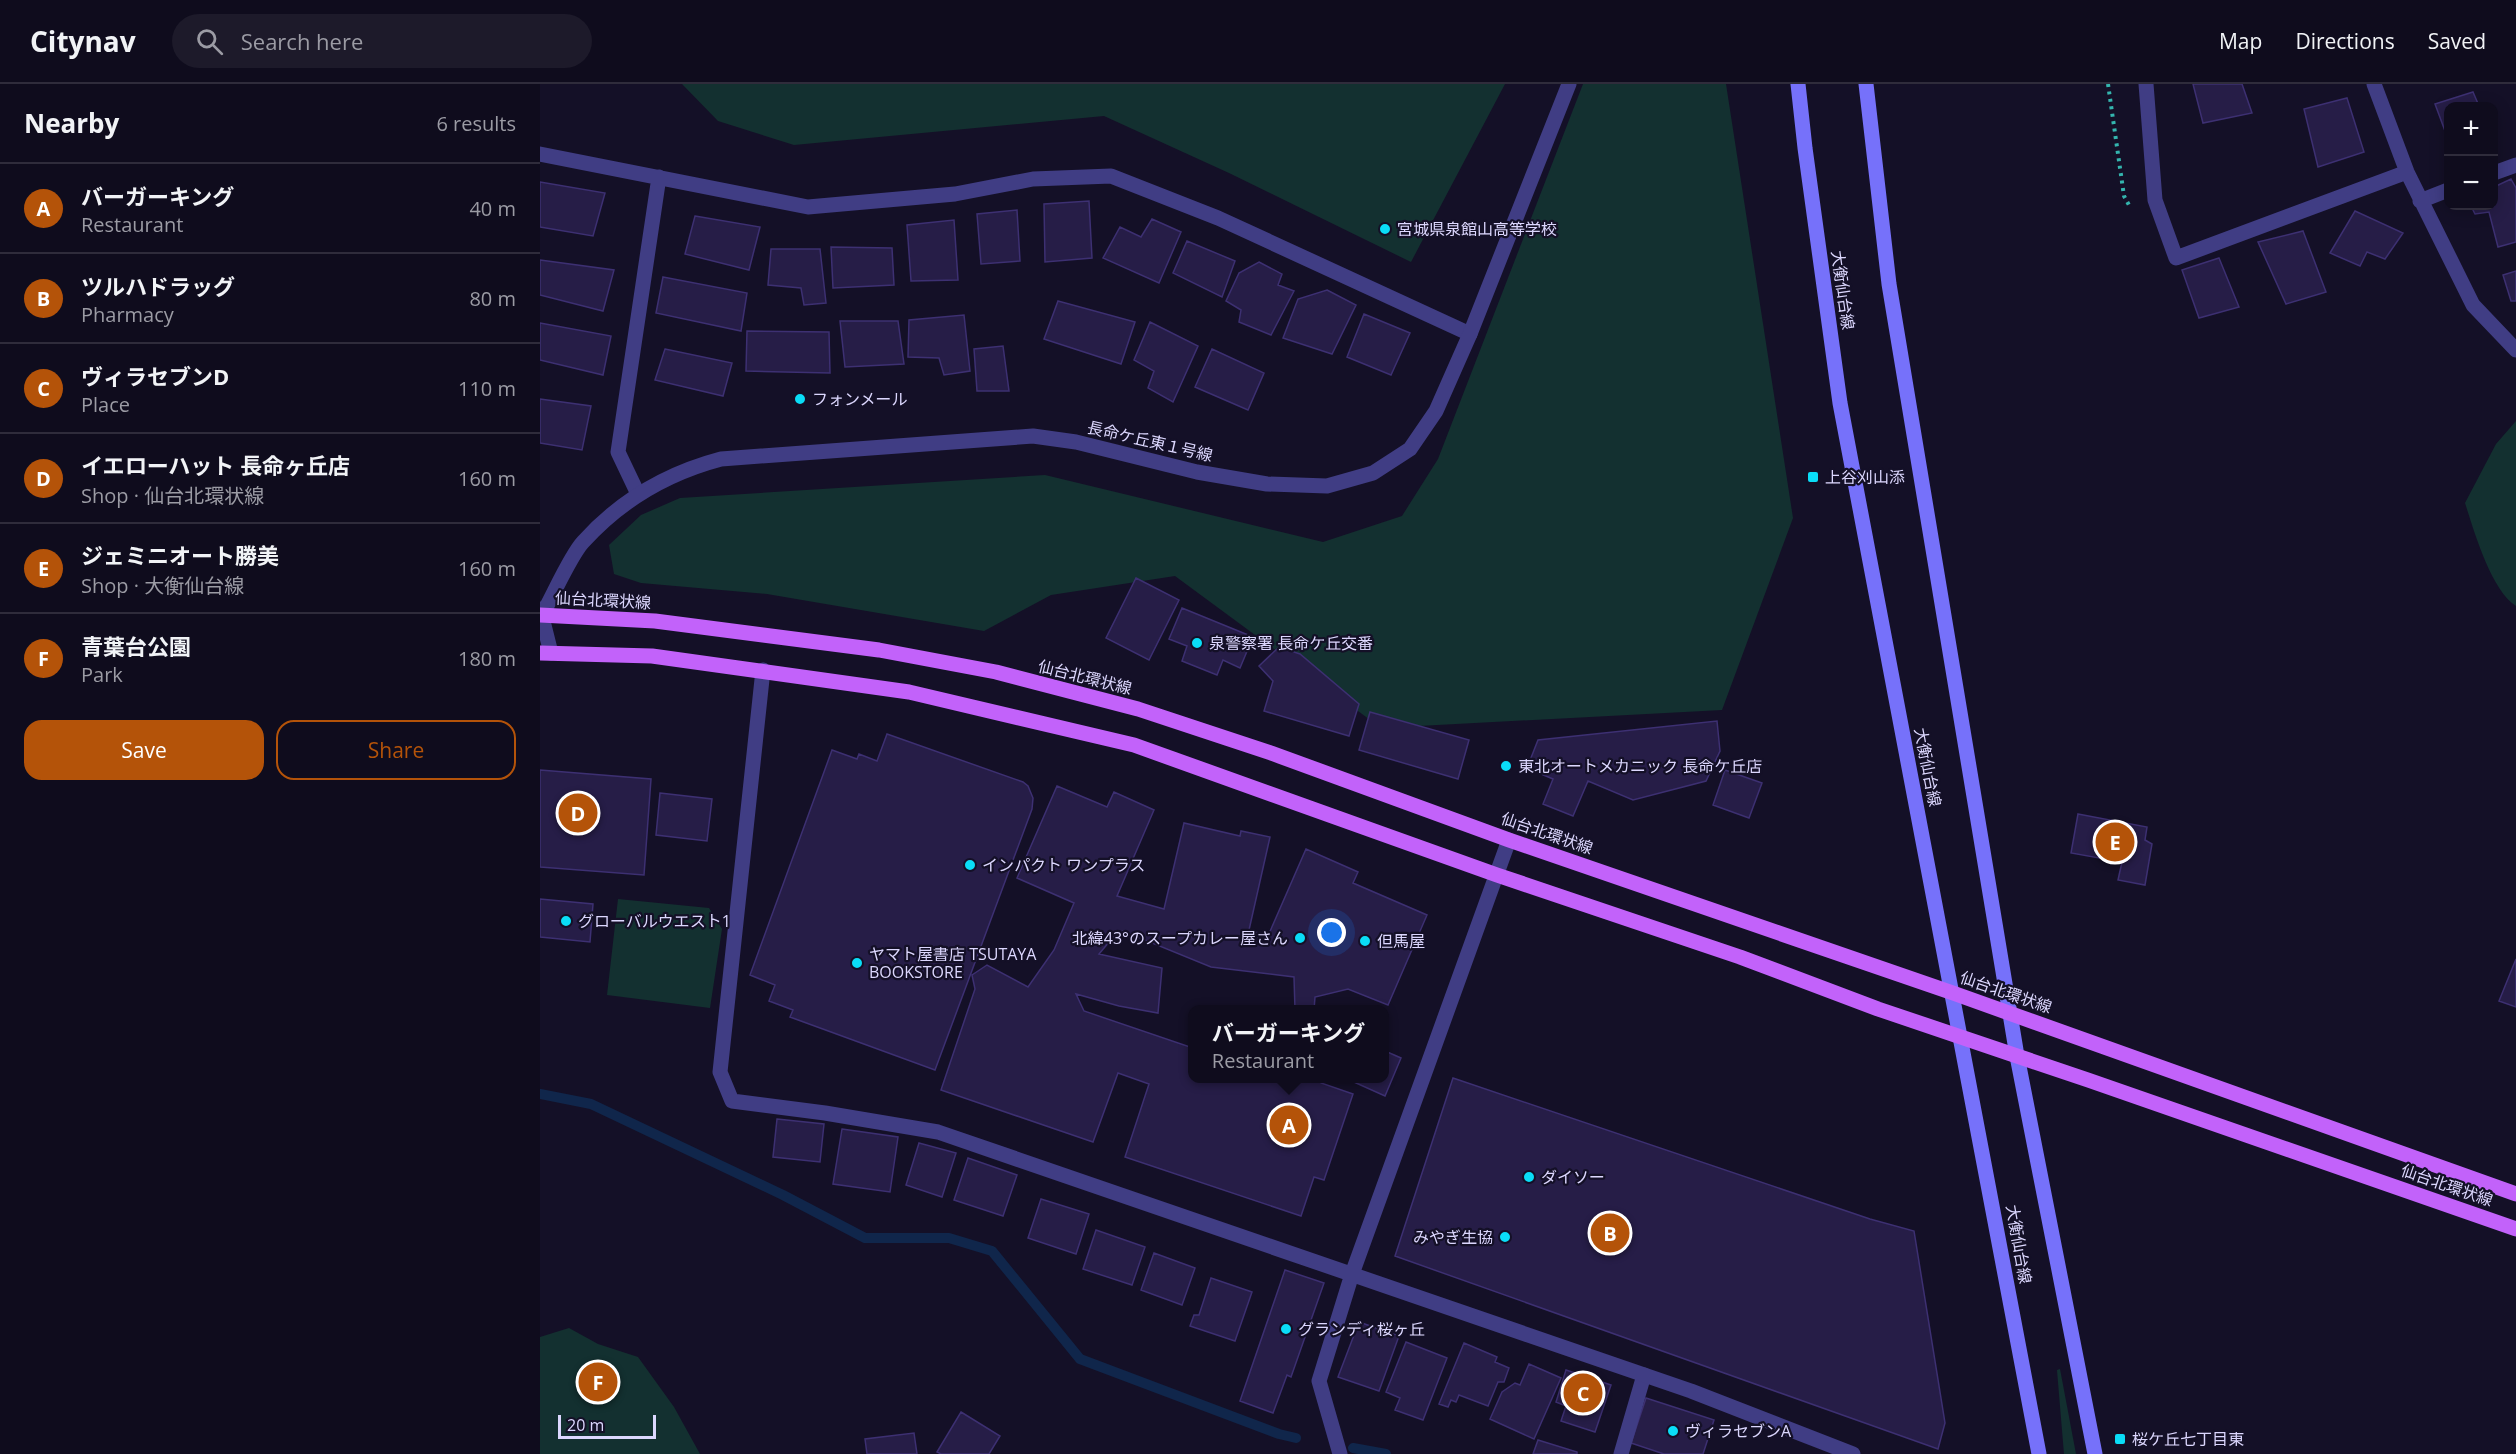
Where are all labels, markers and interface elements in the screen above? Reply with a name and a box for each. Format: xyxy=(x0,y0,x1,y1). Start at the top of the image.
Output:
search box xyxy=(172,14,592,68)
text: Citynav xyxy=(30,22,136,60)
icon: search xyxy=(193,25,226,58)
text: Search here xyxy=(241,26,363,56)
text: Map xyxy=(2219,27,2262,55)
text: Directions xyxy=(2295,27,2395,55)
text: Saved xyxy=(2428,27,2486,55)
map controls xyxy=(2444,102,2498,210)
button: + xyxy=(2444,102,2498,156)
text: Nearby xyxy=(24,105,119,141)
text: 6 results xyxy=(436,110,516,137)
button: − xyxy=(2444,156,2498,210)
text: バーガーキング xyxy=(81,181,234,211)
text: A xyxy=(37,195,50,222)
text: 40 m xyxy=(469,195,516,222)
text: Restaurant xyxy=(81,211,183,238)
place label: 宮城県泉館山高等学校 xyxy=(1397,218,1557,240)
marker: 宮城県泉館山高等学校 xyxy=(1378,222,1392,236)
street label: 大衡仙台線 xyxy=(1827,249,1859,331)
text: ツルハドラッグ xyxy=(81,271,235,301)
text: B xyxy=(37,285,50,312)
text: 80 m xyxy=(469,285,516,312)
text: Pharmacy xyxy=(81,301,174,328)
text: ヴィラセブンD xyxy=(81,361,229,391)
text: C xyxy=(37,375,50,402)
text: 110 m xyxy=(458,375,516,402)
place label: フォンメール xyxy=(812,388,908,410)
text: Place xyxy=(81,391,130,418)
marker: フォンメール xyxy=(793,392,807,406)
street label: 長命ケ丘東１号線 xyxy=(1085,416,1215,466)
text: イエローハット 長命ヶ丘店 xyxy=(81,450,350,480)
text: D xyxy=(36,465,51,492)
text: 160 m xyxy=(458,465,516,492)
place label: 上谷刈山添 xyxy=(1825,466,1905,488)
marker: 上谷刈山添 xyxy=(1806,470,1820,484)
text: Shop · 仙台北環状線 xyxy=(81,482,264,509)
text: ジェミニオート勝美 xyxy=(81,540,279,570)
text: E xyxy=(38,555,49,582)
text: 160 m xyxy=(458,555,516,582)
text: Shop · 大衡仙台線 xyxy=(81,572,244,599)
street label: 仙台北環状線 xyxy=(554,587,652,613)
text: 青葉台公園 xyxy=(81,631,191,661)
place label: 泉警察署 長命ケ丘交番 xyxy=(1209,632,1373,654)
marker: 泉警察署 長命ケ丘交番 xyxy=(1190,636,1204,650)
text: F xyxy=(38,645,49,672)
text: 180 m xyxy=(458,645,516,672)
street label: 仙台北環状線 xyxy=(1036,655,1134,699)
text: Park xyxy=(81,661,123,688)
button: Save xyxy=(24,720,264,780)
button: Share xyxy=(276,720,516,780)
street label: 大衡仙台線 xyxy=(1910,726,1946,808)
place label: 東北オートメカニック 長命ケ丘店 xyxy=(1518,755,1762,777)
marker: 東北オートメカニック 長命ケ丘店 xyxy=(1499,759,1513,773)
pin: D xyxy=(558,790,597,836)
street label: 仙台北環状線 xyxy=(1498,807,1596,859)
pin: E xyxy=(2096,820,2134,864)
place label: インパクト ワンプラス xyxy=(982,854,1145,876)
marker: インパクト ワンプラス xyxy=(963,858,977,872)
place label: グローバルウエスト1 xyxy=(578,910,731,932)
marker: グローバルウエスト1 xyxy=(559,914,573,928)
your location xyxy=(1317,918,1346,947)
place label: 北緯43°のスープカレー屋さん xyxy=(1072,927,1288,949)
place label: 但馬屋 xyxy=(1377,930,1425,952)
marker: 北緯43°のスープカレー屋さん xyxy=(1293,931,1307,945)
marker: 但馬屋 xyxy=(1358,934,1372,948)
place label: ヤマト屋書店 TSUTAYA BOOKSTORE xyxy=(869,943,1037,983)
marker: ヤマト屋書店 TSUTAYA BOOKSTORE xyxy=(850,956,864,970)
street label: 仙台北環状線 xyxy=(1957,966,2055,1018)
popup xyxy=(1188,1005,1389,1083)
text: バーガーキング xyxy=(1212,1017,1365,1047)
text: Restaurant xyxy=(1212,1047,1314,1074)
pin: A xyxy=(1270,1102,1308,1148)
street label: 仙台北環状線 xyxy=(2398,1159,2496,1211)
place label: ダイソー xyxy=(1541,1166,1605,1188)
marker: ダイソー xyxy=(1522,1170,1536,1184)
street label: 大衡仙台線 xyxy=(2001,1203,2037,1285)
pin: B xyxy=(1590,1210,1630,1256)
place label: みやぎ生協 xyxy=(1413,1226,1493,1248)
marker: みやぎ生協 xyxy=(1498,1230,1512,1244)
place label: グランディ桜ヶ丘 xyxy=(1298,1318,1425,1340)
marker: グランディ桜ヶ丘 xyxy=(1279,1322,1293,1336)
pin: F xyxy=(578,1360,618,1404)
pin: C xyxy=(1564,1370,1602,1416)
scale bar xyxy=(558,1412,656,1440)
text: 20 m xyxy=(567,1414,604,1436)
place label: ヴィラセブンA xyxy=(1685,1420,1792,1442)
marker: ヴィラセブンA xyxy=(1666,1424,1680,1438)
place label: 桜ケ丘七丁目東 xyxy=(2132,1428,2244,1450)
marker: 桜ケ丘七丁目東 xyxy=(2113,1432,2127,1446)

